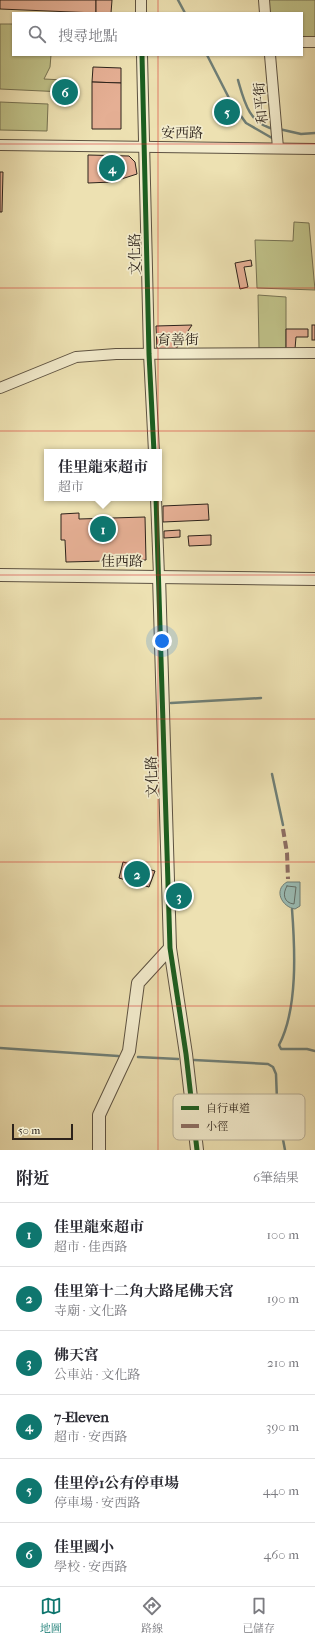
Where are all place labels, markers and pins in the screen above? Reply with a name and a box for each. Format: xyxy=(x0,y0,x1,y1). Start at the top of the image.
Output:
pin: 6 xyxy=(52,77,78,107)
pin: 5 xyxy=(214,97,240,127)
pin: 4 xyxy=(99,153,125,183)
pin: 1 xyxy=(90,514,116,544)
pin: 2 xyxy=(124,859,150,889)
pin: 3 xyxy=(166,881,192,911)

